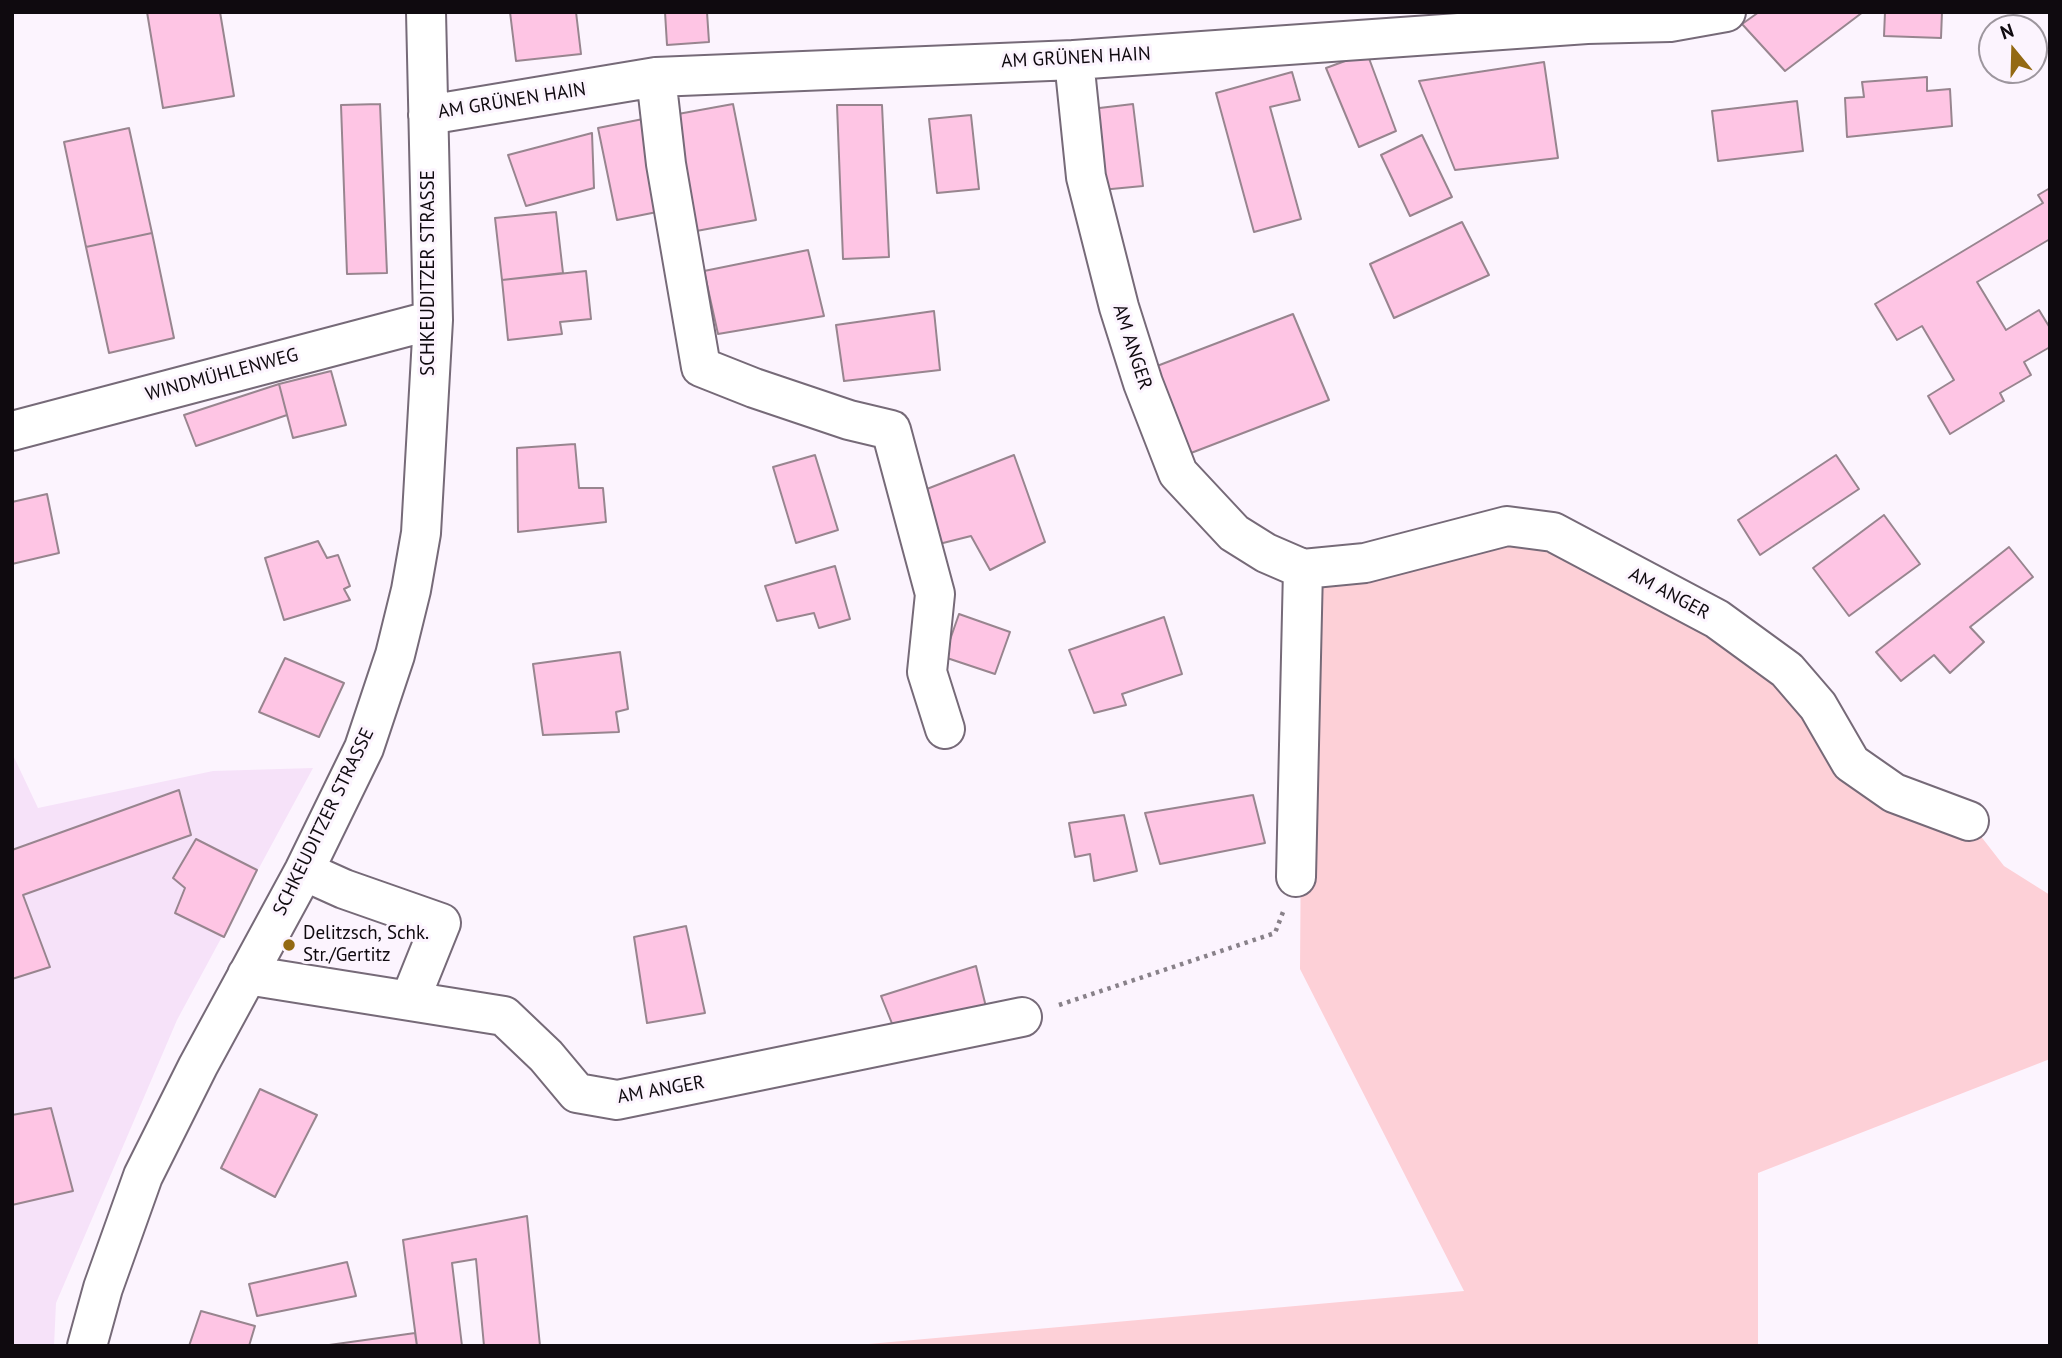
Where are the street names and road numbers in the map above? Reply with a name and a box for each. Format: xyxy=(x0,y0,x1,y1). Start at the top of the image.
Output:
street label: AM GRÜNEN HAIN xyxy=(1001,43,1151,73)
street label: AM GRÜNEN HAIN xyxy=(436,78,588,124)
street label: SCHKEUDITZER STRASSE xyxy=(418,170,440,376)
street label: AM ANGER xyxy=(1108,302,1156,392)
street label: WINDMÜHLENWEG xyxy=(143,344,301,406)
street label: AM ANGER xyxy=(1625,563,1713,625)
street label: SCHKEUDITZER STRASSE xyxy=(269,725,379,919)
street label: AM ANGER xyxy=(616,1071,706,1109)

